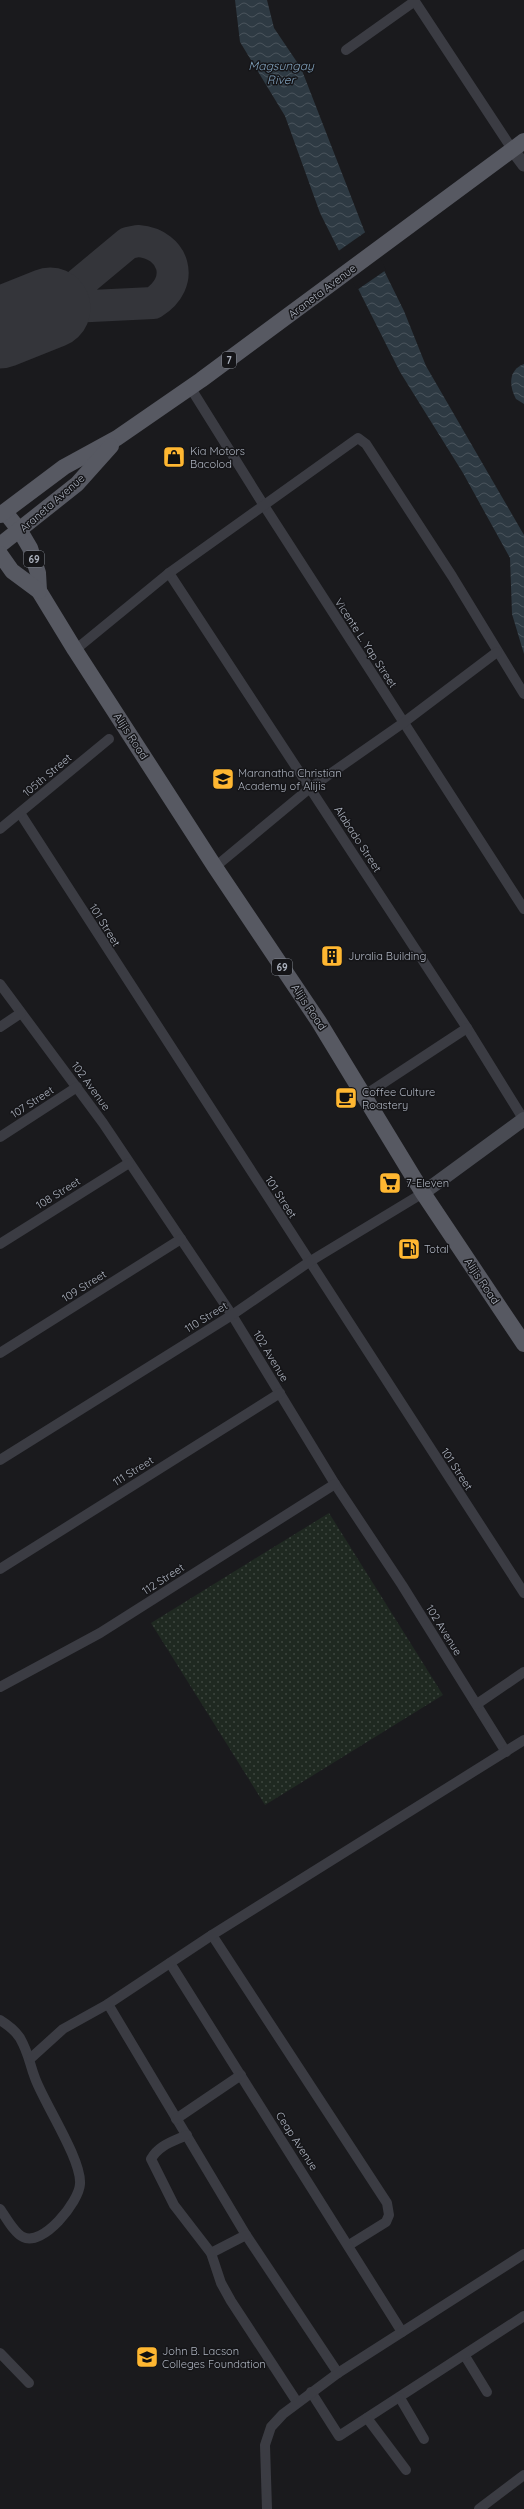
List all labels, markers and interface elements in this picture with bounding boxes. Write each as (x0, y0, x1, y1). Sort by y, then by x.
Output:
water label: Magsungay River (248, 58, 315, 87)
street label: Araneta Avenue (285, 261, 359, 321)
road number: 7 (222, 352, 236, 368)
shop icon: Kia Motors Bacolod (161, 444, 187, 470)
place label: Kia Motors Bacolod (190, 444, 245, 471)
street label: Araneta Avenue (17, 471, 87, 535)
road number: 69 (24, 551, 44, 567)
street label: Vicente L. Yap Street (332, 596, 400, 691)
street label: Alijis Road (111, 710, 151, 762)
street label: 105th Street (20, 750, 75, 800)
school or university icon: Maranatha Christian Academy of Alijis (210, 766, 236, 792)
place label: Maranatha Christian Academy of Alijis (238, 766, 342, 793)
street label: Alabado Street (331, 803, 385, 875)
street label: 101 Street (86, 901, 124, 949)
building icon: Juralia Building (319, 943, 345, 969)
place label: Juralia Building (348, 949, 426, 963)
road number: 69 (272, 959, 292, 975)
street label: Alijis Road (288, 981, 330, 1033)
street label: 102 Avenue (68, 1059, 114, 1113)
street label: 107 Street (8, 1083, 56, 1121)
cafe icon: Coffee Culture Roastery (333, 1085, 359, 1111)
place label: Coffee Culture Roastery (362, 1085, 435, 1112)
supermarket icon: 7-Eleven (377, 1170, 403, 1196)
street label: 101 Street (262, 1173, 300, 1221)
street label: 108 Street (33, 1174, 83, 1212)
place label: 7-Eleven (406, 1176, 449, 1190)
fuel station icon: Total (396, 1236, 422, 1262)
place label: Total (424, 1242, 449, 1256)
street label: Alijis Road (461, 1255, 503, 1307)
street label: 109 Street (59, 1267, 109, 1305)
street label: 110 Street (182, 1298, 230, 1336)
street label: 102 Avenue (250, 1328, 292, 1384)
street label: 101 Street (438, 1445, 476, 1493)
street label: 111 Street (110, 1453, 156, 1489)
street label: 112 Street (139, 1560, 187, 1598)
street label: 102 Avenue (423, 1602, 465, 1658)
street label: Ceap Avenue (273, 2109, 321, 2173)
school or university icon: John B. Lacson Colleges Foundation (134, 2344, 160, 2370)
place label: John B. Lacson Colleges Foundation (162, 2344, 266, 2371)

